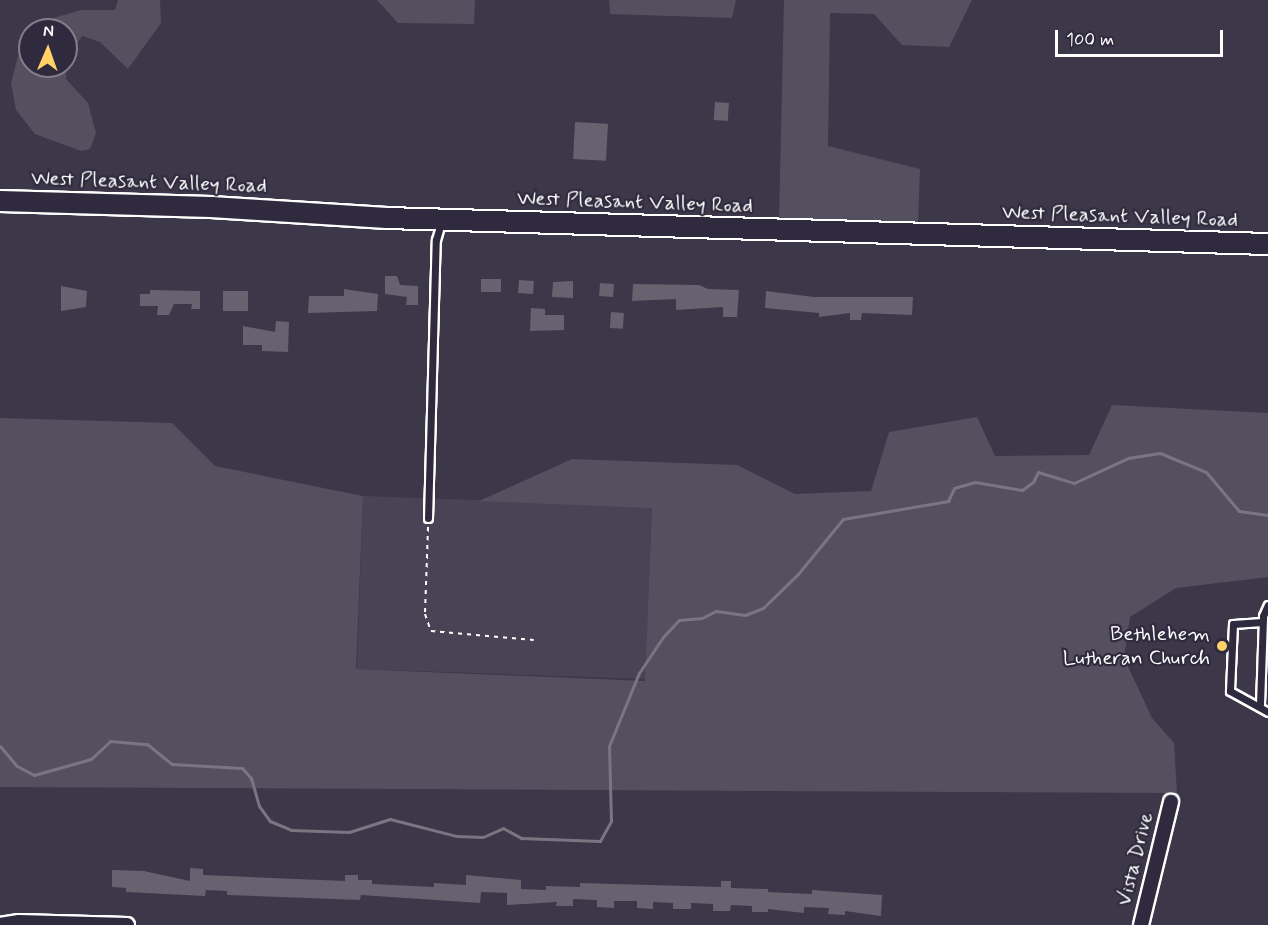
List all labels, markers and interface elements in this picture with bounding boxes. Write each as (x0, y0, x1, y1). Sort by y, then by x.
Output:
north arrow (18, 18, 78, 78)
scale bar (1058, 18, 1226, 56)
text: N (43, 21, 54, 42)
text: 100 m (1066, 28, 1114, 52)
street label: West Pleasant Valley Road (32, 165, 266, 199)
street label: West Pleasant Valley Road (518, 185, 752, 219)
street label: West Pleasant Valley Road (1003, 199, 1237, 233)
place label: Bethlehem Lutheran Church (1058, 621, 1210, 671)
marker: Bethlehem Lutheran Church (1215, 639, 1229, 653)
street label: Vista Drive (1111, 810, 1159, 908)

